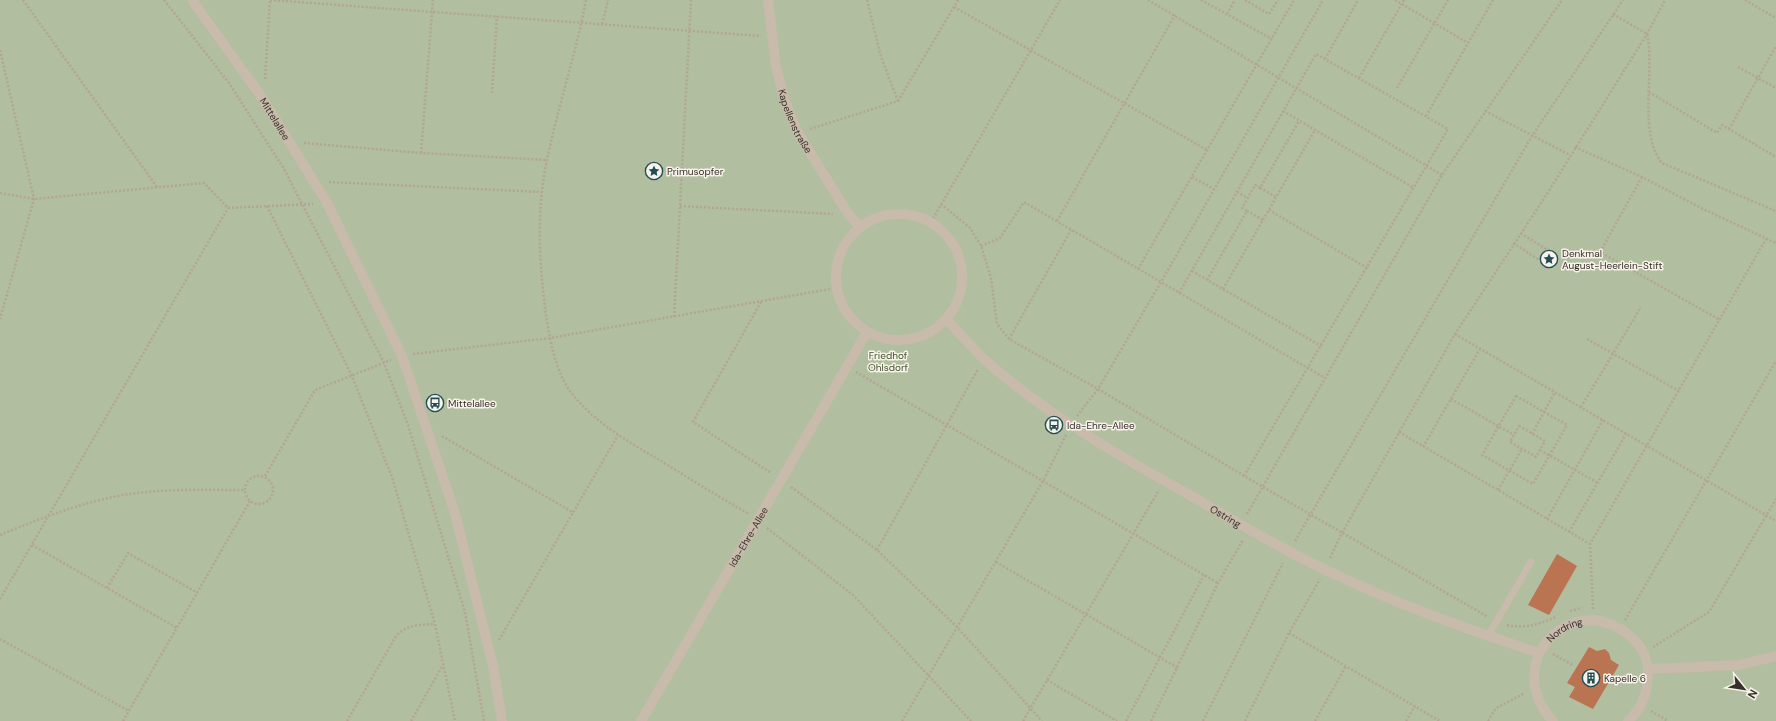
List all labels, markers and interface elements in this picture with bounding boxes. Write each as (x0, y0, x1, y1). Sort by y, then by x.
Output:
street label: Kapellenstraße (775, 88, 815, 156)
street label: Mittelallee (257, 95, 293, 143)
place icon: Primusopfer (644, 161, 664, 181)
place label: Primusopfer (667, 165, 724, 178)
place label: Denkmal August-Heerlein-Stift (1562, 247, 1663, 272)
place icon: Denkmal August-Heerlein-Stift (1539, 249, 1559, 269)
park label: Friedhof Ohlsdorf (868, 349, 909, 374)
bus stop icon: Mittelallee (425, 393, 445, 413)
place label: Mittelallee (448, 397, 496, 410)
bus stop icon: Ida-Ehre-Allee (1044, 415, 1064, 435)
place label: Ida-Ehre-Allee (1067, 419, 1135, 432)
street label: Ostring (1208, 502, 1244, 531)
street label: Ida-Ehre-Allee (726, 504, 771, 570)
street label: Nordring (1544, 615, 1584, 645)
building icon: Kapelle 6 (1581, 668, 1601, 688)
north arrow (1724, 669, 1764, 709)
place label: Kapelle 6 (1604, 672, 1646, 685)
text: N (1745, 687, 1761, 701)

